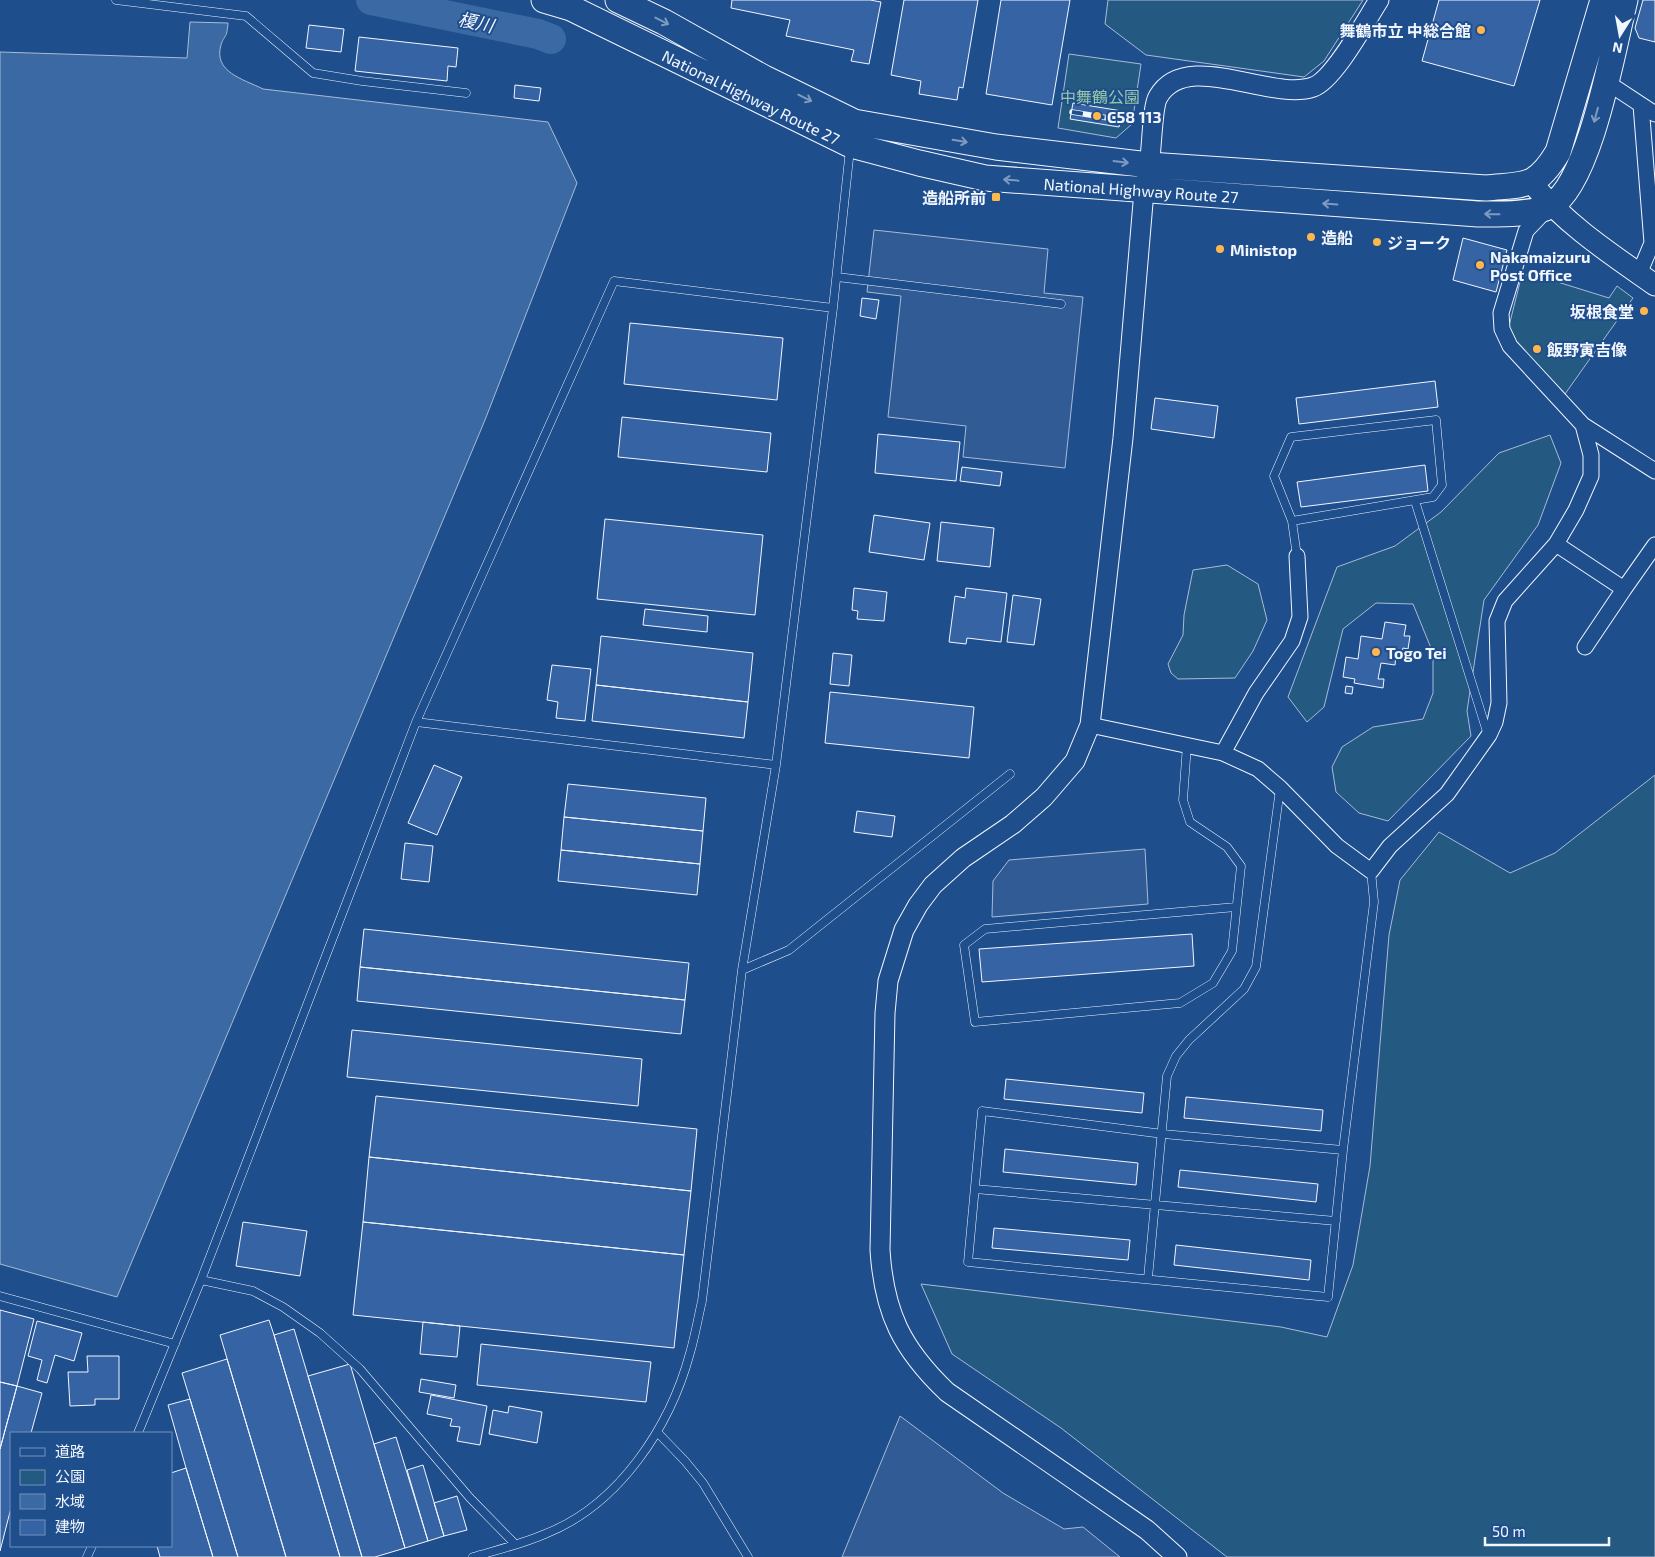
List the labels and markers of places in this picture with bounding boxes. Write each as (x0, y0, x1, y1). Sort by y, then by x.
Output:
place label: 舞鶴市立 中総合館 (1340, 21, 1471, 40)
marker: 舞鶴市立 中総合館 (1475, 24, 1487, 36)
place label: C58 113 (1107, 107, 1162, 126)
marker: C58 113 (1091, 110, 1103, 122)
place label: 造船所前 (922, 188, 986, 207)
marker: 造船所前 (990, 191, 1002, 203)
place label: 造船 (1321, 228, 1353, 247)
marker: 造船 (1305, 231, 1317, 243)
place label: ジョーク (1387, 233, 1451, 252)
marker: ジョーク (1371, 236, 1383, 248)
place label: Ministop (1230, 240, 1297, 259)
marker: Ministop (1214, 243, 1226, 255)
place label: Nakamaizuru Post Office (1490, 247, 1591, 284)
marker: Nakamaizuru Post Office (1474, 259, 1486, 271)
place label: 坂根食堂 (1570, 302, 1634, 321)
marker: 坂根食堂 (1638, 305, 1650, 317)
place label: 飯野寅吉像 (1546, 340, 1627, 359)
marker: 飯野寅吉像 (1531, 343, 1543, 355)
place label: Togo Tei (1386, 643, 1447, 662)
marker: Togo Tei (1370, 646, 1382, 658)

